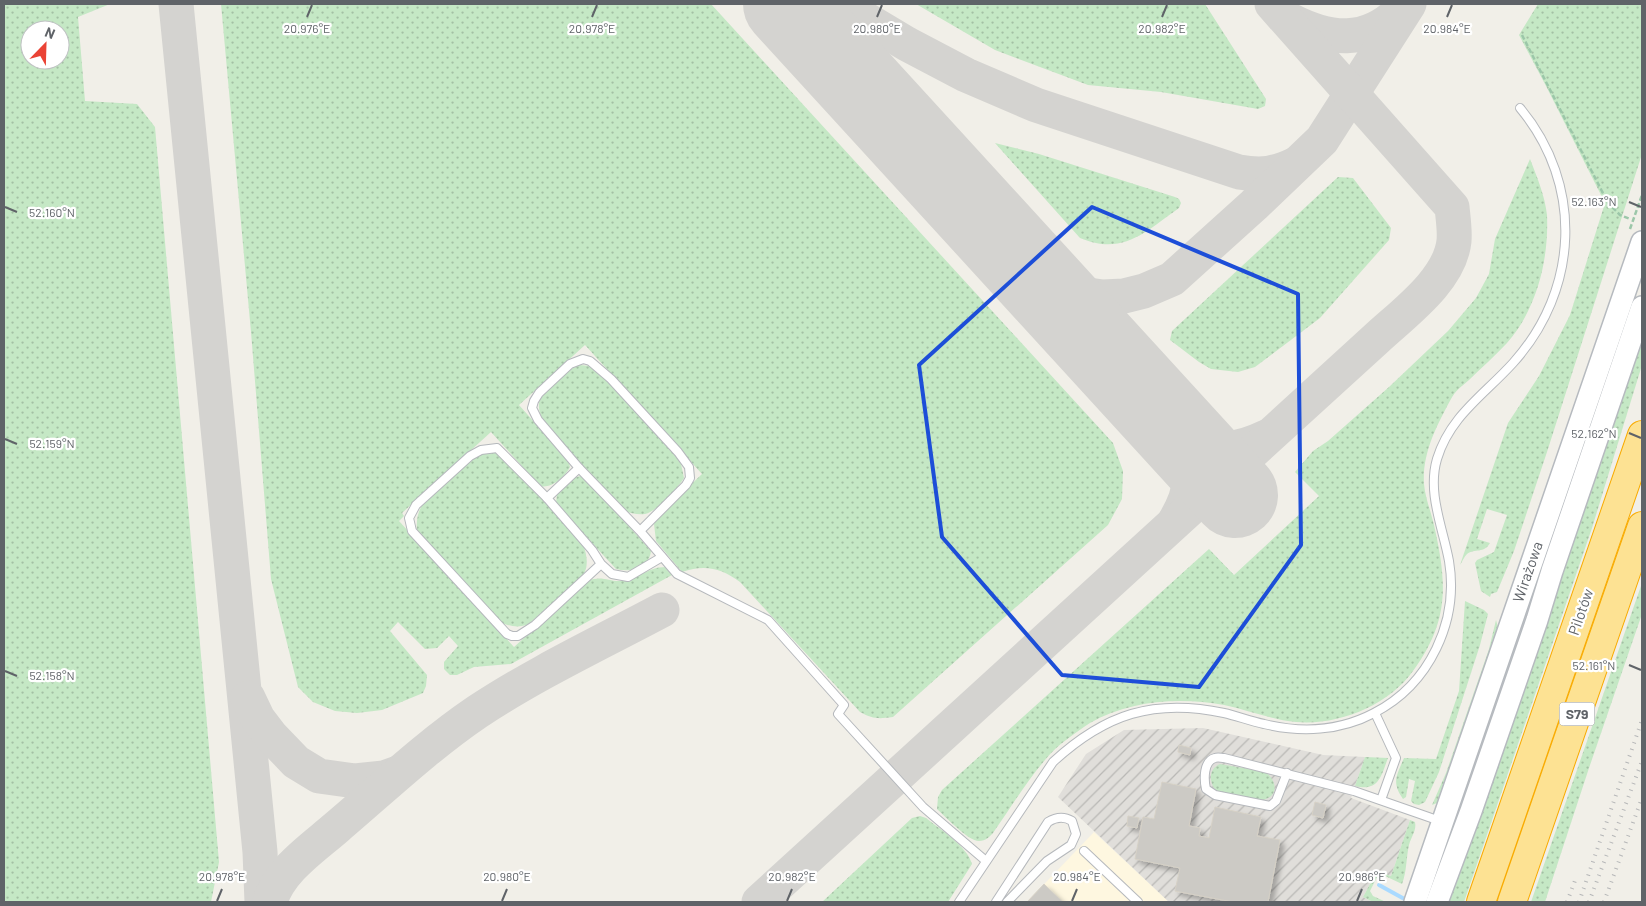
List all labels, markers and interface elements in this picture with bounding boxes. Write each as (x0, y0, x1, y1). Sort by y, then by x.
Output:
north arrow (20, 20, 70, 70)
text: 20.976°E (284, 21, 330, 35)
text: 20.978°E (569, 21, 615, 35)
text: 20.980°E (853, 21, 901, 35)
text: 20.982°E (1138, 21, 1186, 35)
text: 20.984°E (1423, 21, 1471, 35)
text: N (43, 23, 58, 42)
text: 52.163°N (1571, 194, 1617, 208)
text: 52.160°N (29, 205, 75, 219)
text: 52.162°N (1571, 426, 1617, 440)
text: 52.159°N (29, 436, 75, 450)
street label: Wirażowa (1508, 539, 1546, 604)
street label: Pilotów (1564, 586, 1596, 637)
text: 52.161°N (1573, 658, 1615, 672)
text: 52.158°N (29, 668, 75, 682)
road number: S79 (1560, 702, 1594, 726)
text: 20.978°E (199, 869, 245, 883)
text: 20.980°E (483, 869, 531, 883)
text: 20.982°E (768, 869, 816, 883)
text: 20.984°E (1053, 869, 1101, 883)
text: 20.986°E (1338, 869, 1386, 883)

